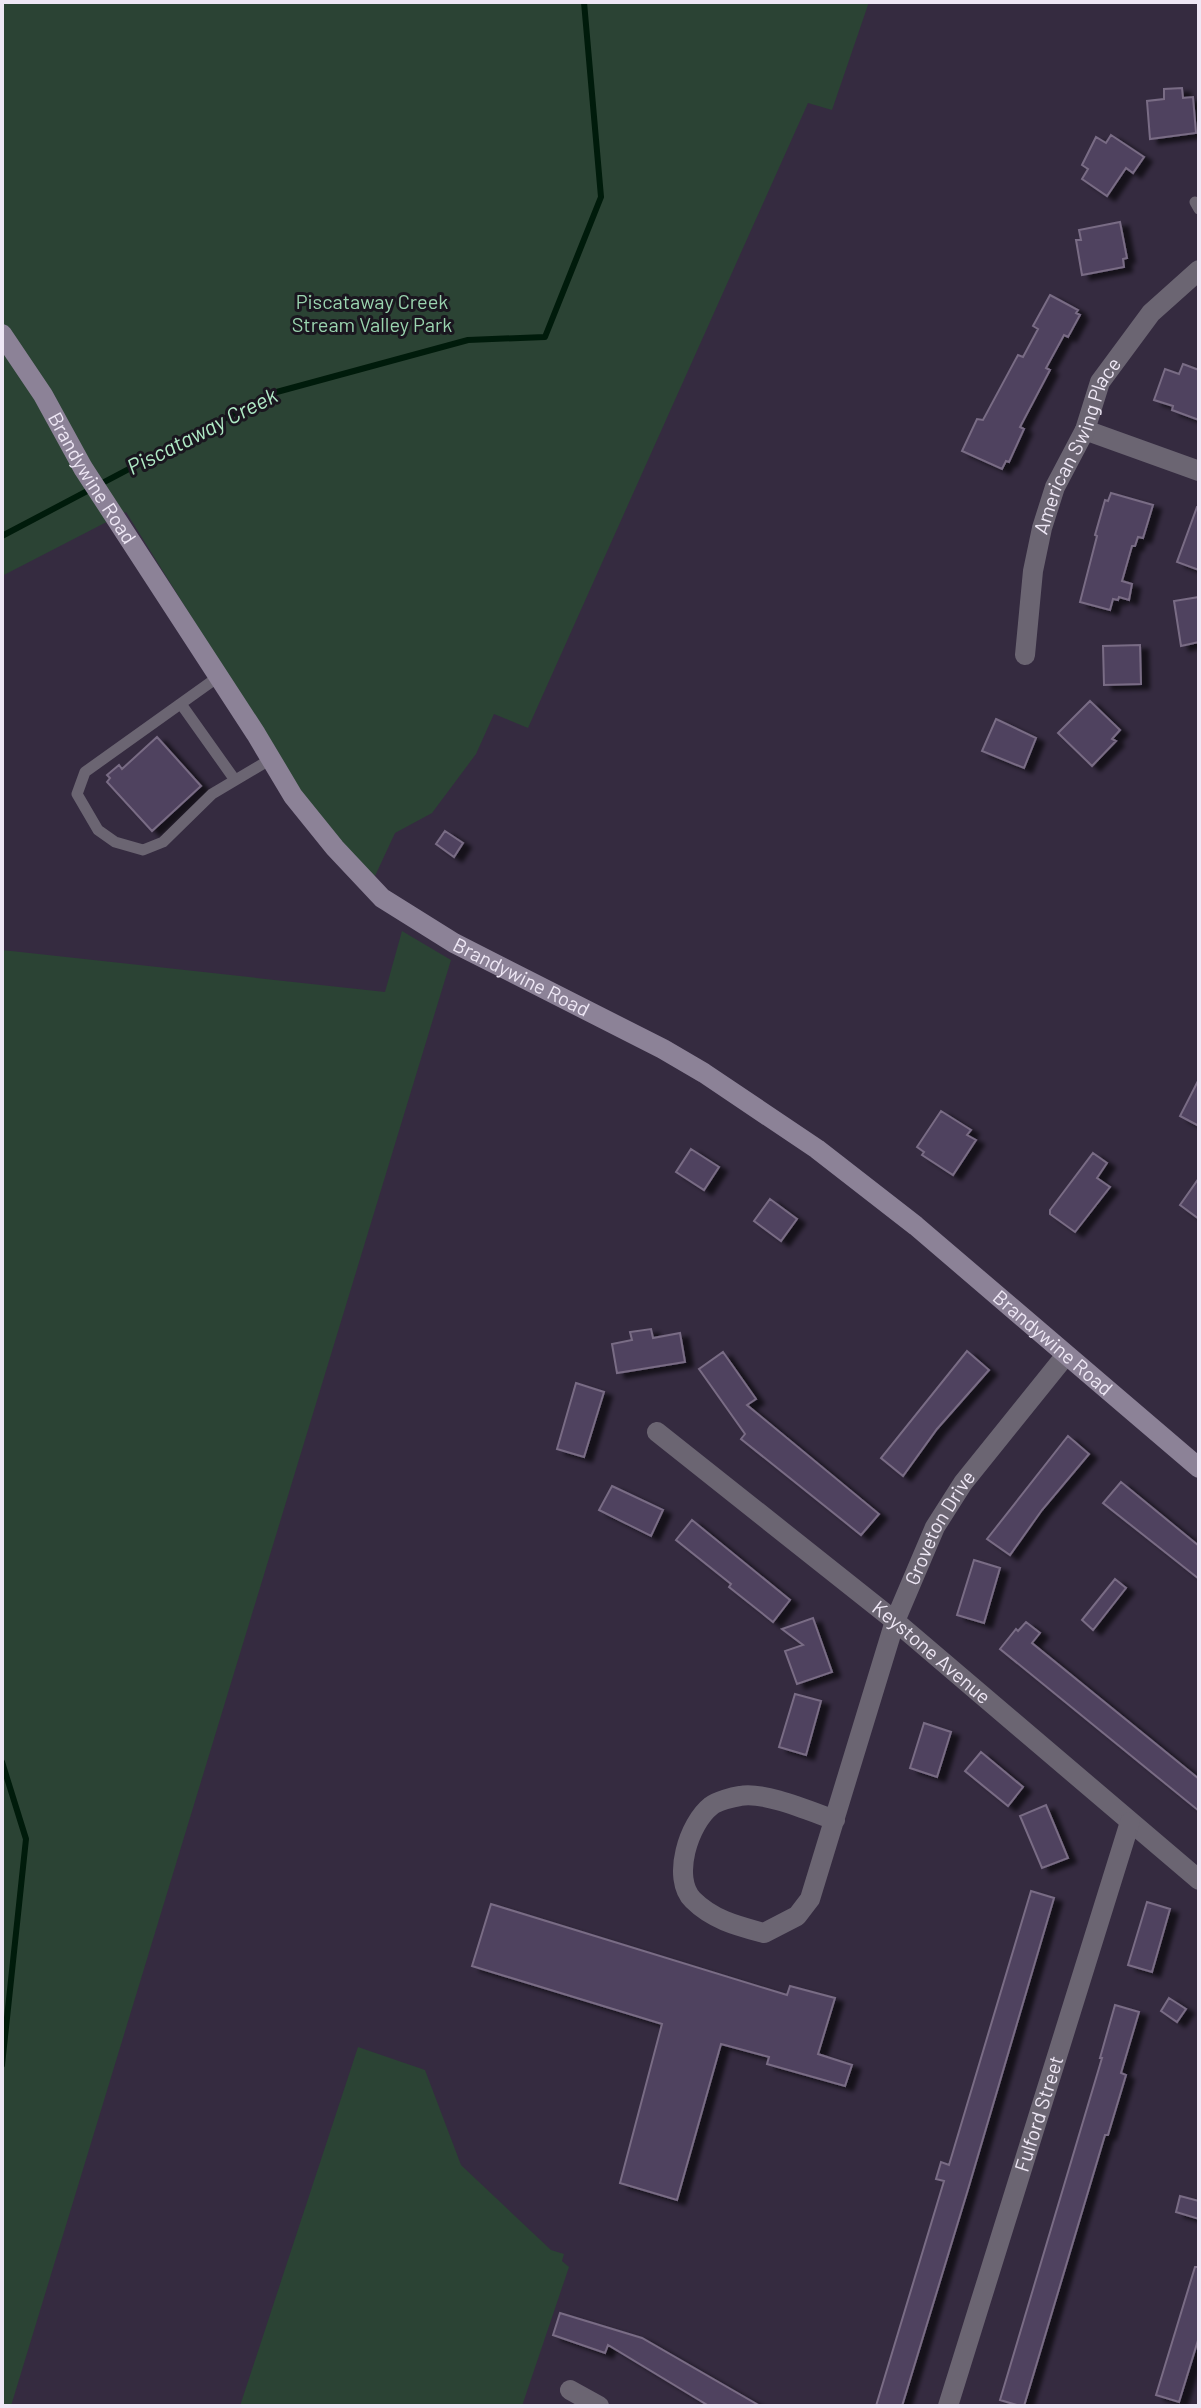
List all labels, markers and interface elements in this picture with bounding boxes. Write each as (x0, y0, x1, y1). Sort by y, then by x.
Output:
park label: Piscataway Creek Stream Valley Park (292, 289, 452, 336)
street label: American Swing Place (1028, 352, 1125, 537)
water label: Piscataway Creek (122, 381, 281, 479)
street label: Brandywine Road (44, 408, 142, 548)
street label: Brandywine Road (449, 932, 594, 1021)
street label: Brandywine Road (989, 1284, 1118, 1400)
street label: Groveton Drive (899, 1465, 980, 1588)
street label: Keystone Avenue (868, 1595, 996, 1708)
street label: Fulford Street (1009, 2053, 1067, 2175)

